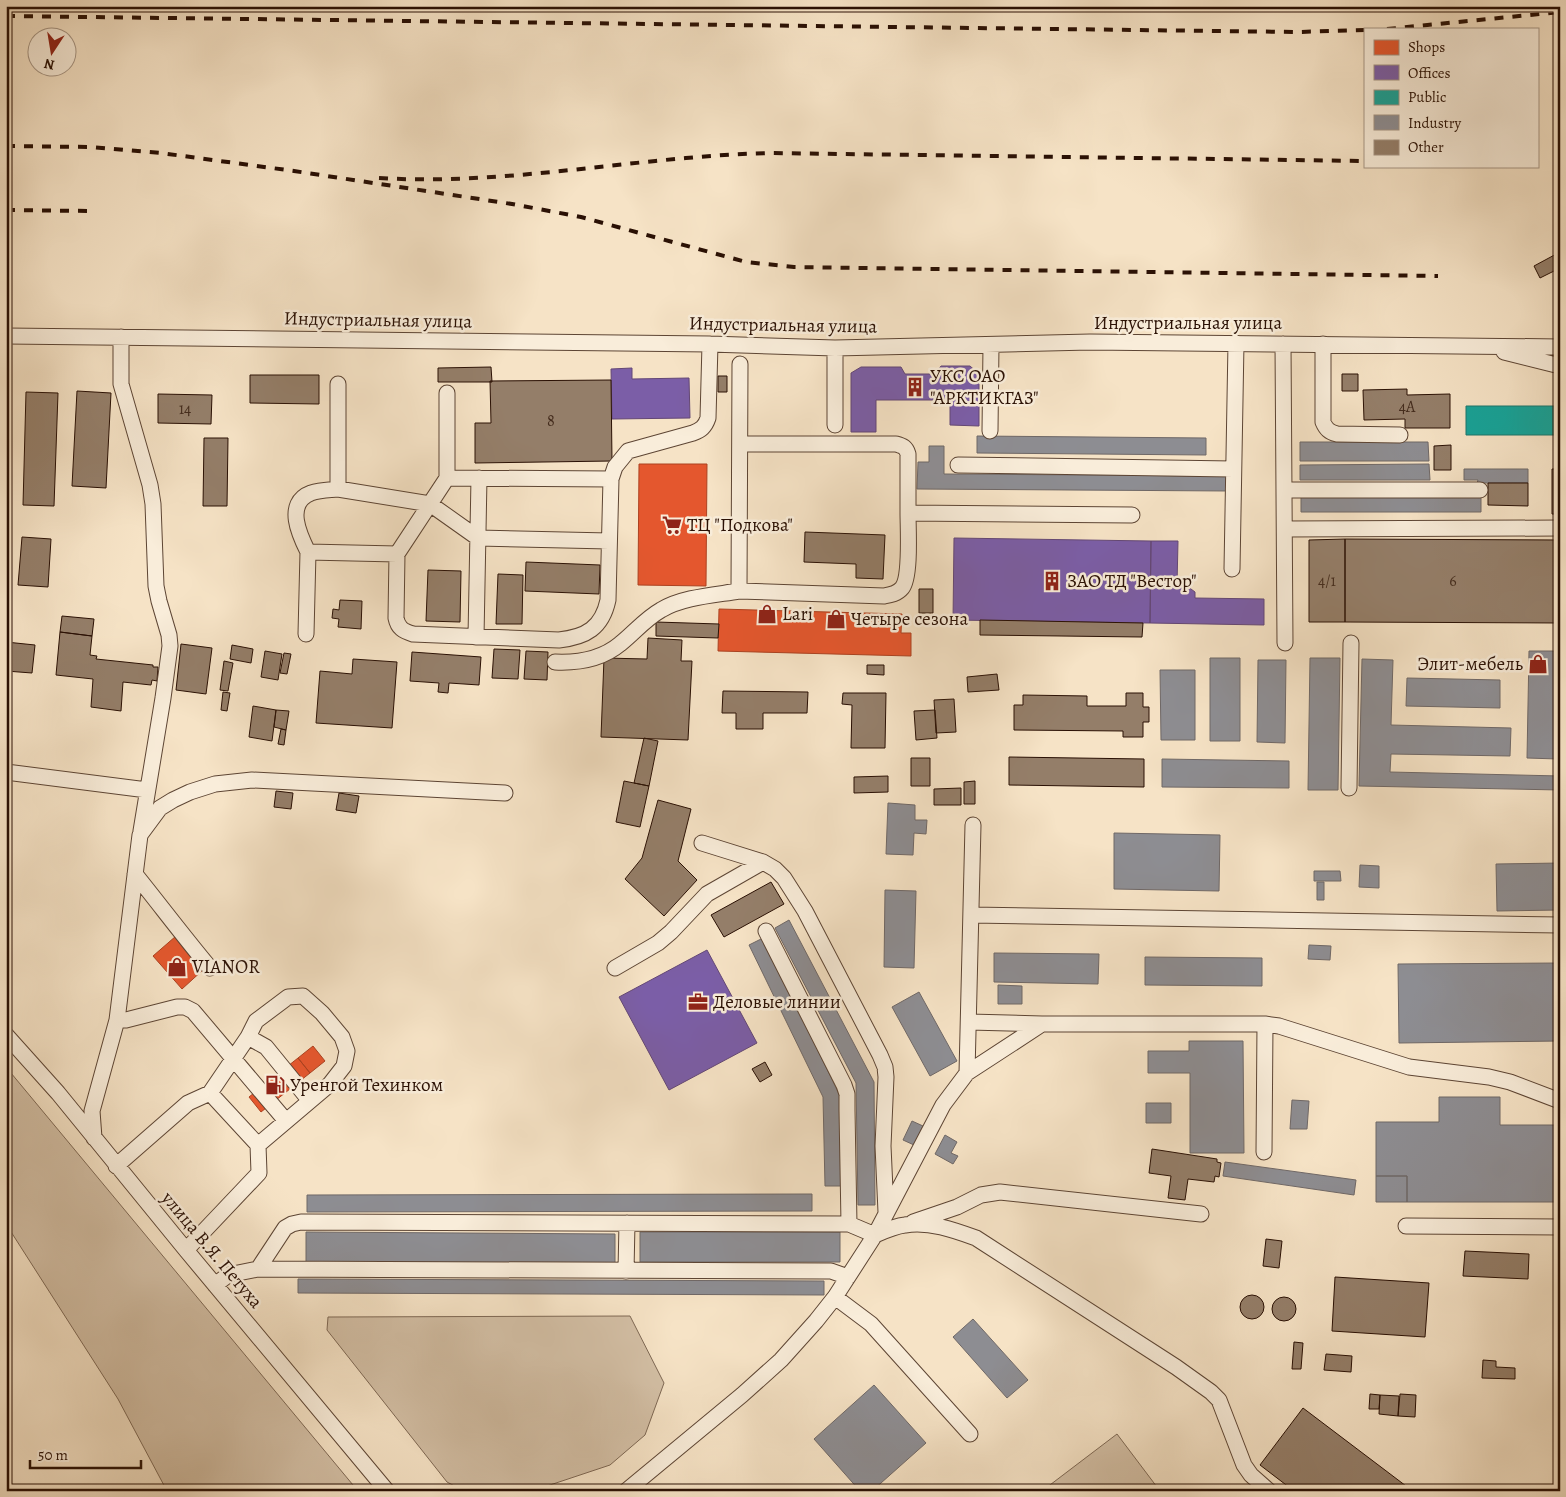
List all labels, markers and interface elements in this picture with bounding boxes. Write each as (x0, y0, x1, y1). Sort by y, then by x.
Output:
north arrow (28, 28, 78, 78)
legend (1364, 28, 1538, 168)
text: Shops (1408, 37, 1445, 57)
text: N (42, 54, 56, 75)
text: Offices (1408, 63, 1451, 83)
text: Public (1408, 87, 1446, 107)
text: Industry (1408, 113, 1462, 133)
text: Other (1408, 137, 1444, 157)
street label: Индустриальная улица (284, 305, 473, 335)
street label: Индустриальная улица (689, 310, 878, 340)
street label: Индустриальная улица (1094, 310, 1282, 336)
place label: УКС ОАО "АРКТИКГАЗ" (930, 363, 1039, 411)
building icon: УКС ОАО "АРКТИКГАЗ" (904, 376, 926, 398)
house number: 4А (1399, 396, 1416, 418)
house number: 14 (179, 398, 191, 420)
house number: 8 (547, 410, 555, 432)
place label: ТЦ "Подкова" (687, 512, 793, 538)
supermarket icon: ТЦ "Подкова" (661, 514, 683, 536)
place label: ЗАО ТД "Вестор" (1067, 568, 1197, 594)
building icon: ЗАО ТД "Вестор" (1041, 570, 1063, 592)
house number: 4/1 (1318, 570, 1337, 592)
house number: 6 (1449, 570, 1457, 592)
place label: Lari (782, 601, 813, 627)
shop icon: Lari (756, 603, 778, 625)
place label: Четыре сезона (851, 606, 969, 632)
shop icon: Четыре сезона (825, 608, 847, 630)
place label: Элит-мебель (1417, 651, 1523, 677)
shop icon: Элит-мебель (1527, 653, 1549, 675)
place label: VIANOR (191, 954, 260, 980)
shop icon: VIANOR (166, 956, 188, 978)
place label: Деловые линии (713, 989, 841, 1015)
office icon: Деловые линии (687, 991, 709, 1013)
place label: Уренгой Техинком (290, 1072, 443, 1098)
fuel station icon: Уренгой Техинком (264, 1074, 286, 1096)
street label: улица В.Я. Петуха (155, 1185, 269, 1314)
scale bar (30, 1437, 141, 1469)
text: 50 m (38, 1445, 68, 1465)

